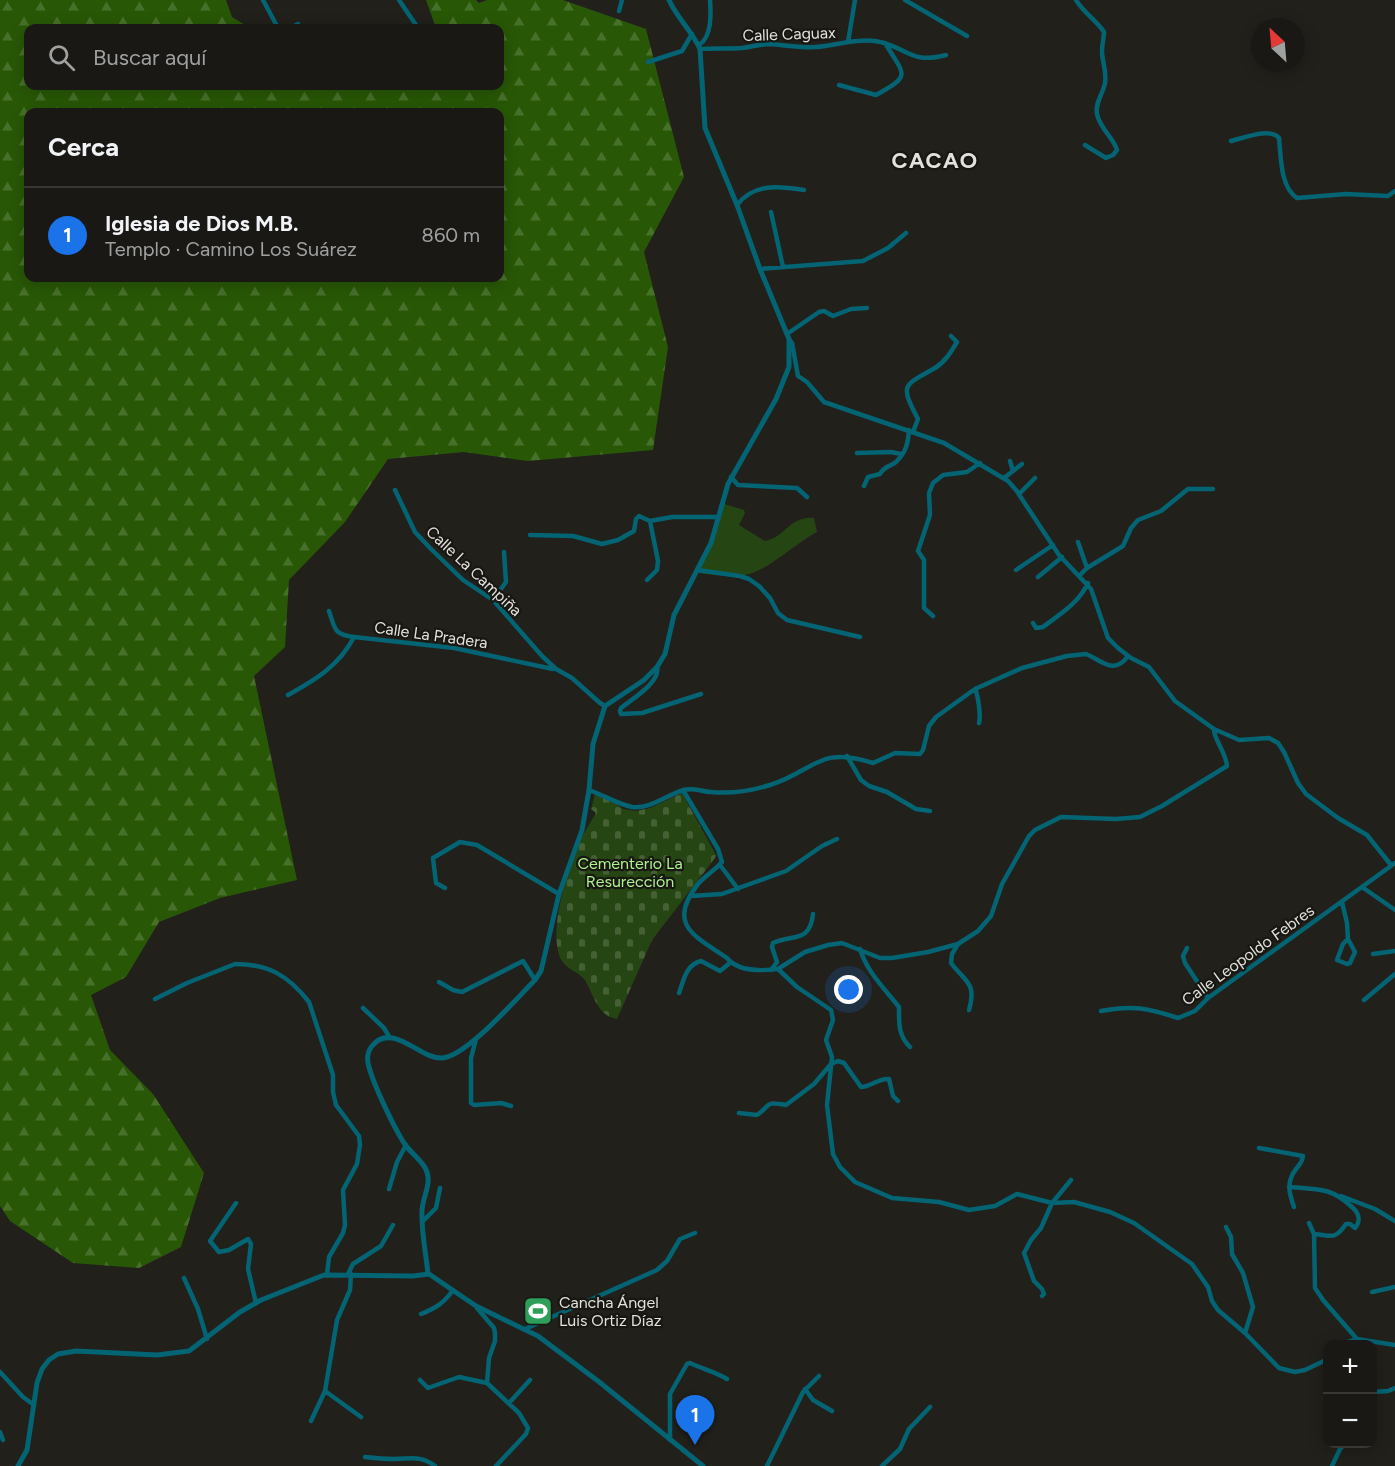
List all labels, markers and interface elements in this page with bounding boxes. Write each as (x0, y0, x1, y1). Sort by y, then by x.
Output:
north arrow (1251, 18, 1305, 72)
street label: Calle Caguax (742, 23, 836, 45)
search box (24, 24, 504, 90)
icon: search (45, 41, 78, 74)
text: Buscar aquí (93, 44, 206, 71)
text: Cerca (48, 131, 119, 163)
district label: CACAO (892, 147, 979, 174)
text: Iglesia de Dios M.B. (105, 210, 298, 237)
text: 1 (63, 223, 72, 247)
text: 860 m (422, 223, 480, 247)
text: Templo · Camino Los Suárez (105, 237, 357, 261)
street label: Calle La Campiña (422, 522, 526, 620)
street label: Calle La Pradera (373, 618, 489, 652)
park label: Cementerio La Resurección (577, 854, 683, 891)
street label: Calle Leopoldo Febres (1178, 901, 1318, 1009)
your location (834, 975, 863, 1004)
place label: Cancha Ángel Luis Ortiz Díaz (559, 1293, 662, 1330)
sports icon: Cancha Ángel Luis Ortiz Díaz (522, 1295, 554, 1327)
map controls (1323, 1340, 1377, 1448)
button: + (1323, 1340, 1377, 1394)
button: − (1323, 1394, 1377, 1448)
pin: 1 (676, 1396, 714, 1445)

